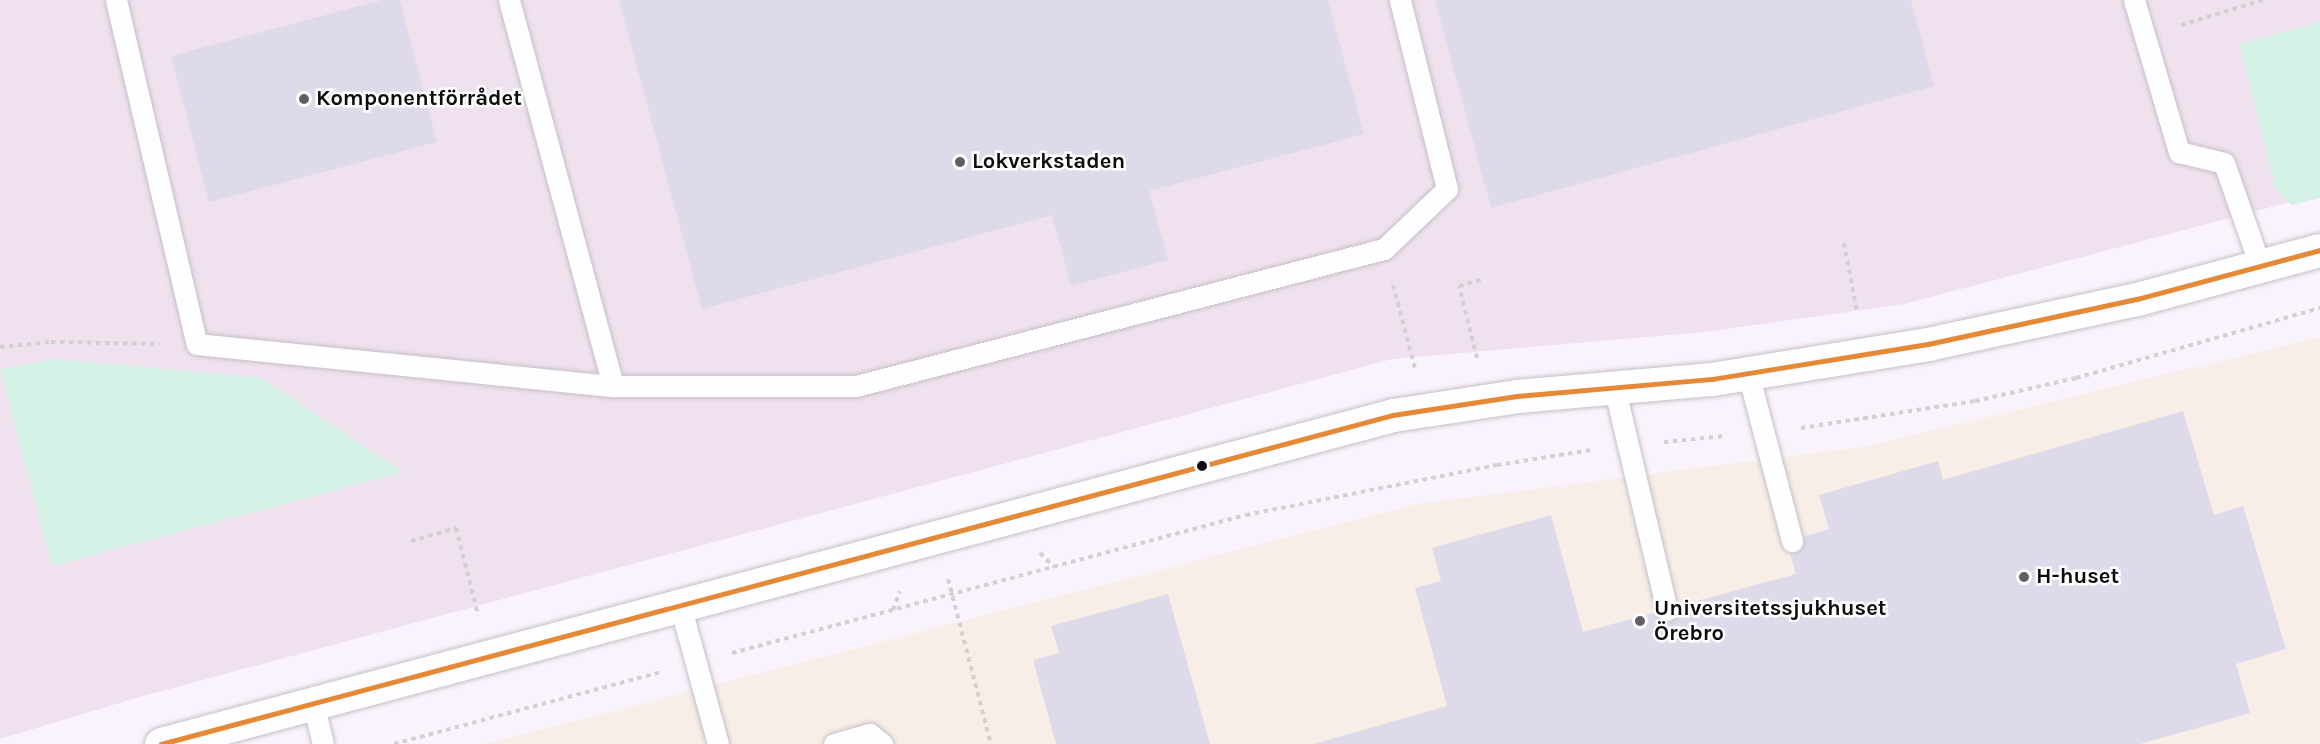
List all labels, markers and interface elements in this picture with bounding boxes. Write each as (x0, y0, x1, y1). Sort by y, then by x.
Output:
place label: Komponentförrådet (316, 86, 522, 112)
marker: Komponentförrådet (297, 92, 311, 106)
place label: Lokverkstaden (972, 149, 1125, 175)
marker: Lokverkstaden (953, 155, 967, 169)
unlabelled marker (1196, 460, 1208, 472)
place label: H-huset (2036, 564, 2119, 590)
marker: H-huset (2017, 570, 2031, 584)
place label: Universitetssjukhuset Örebro (1654, 595, 1886, 646)
marker: Universitetssjukhuset Örebro (1631, 612, 1649, 630)

